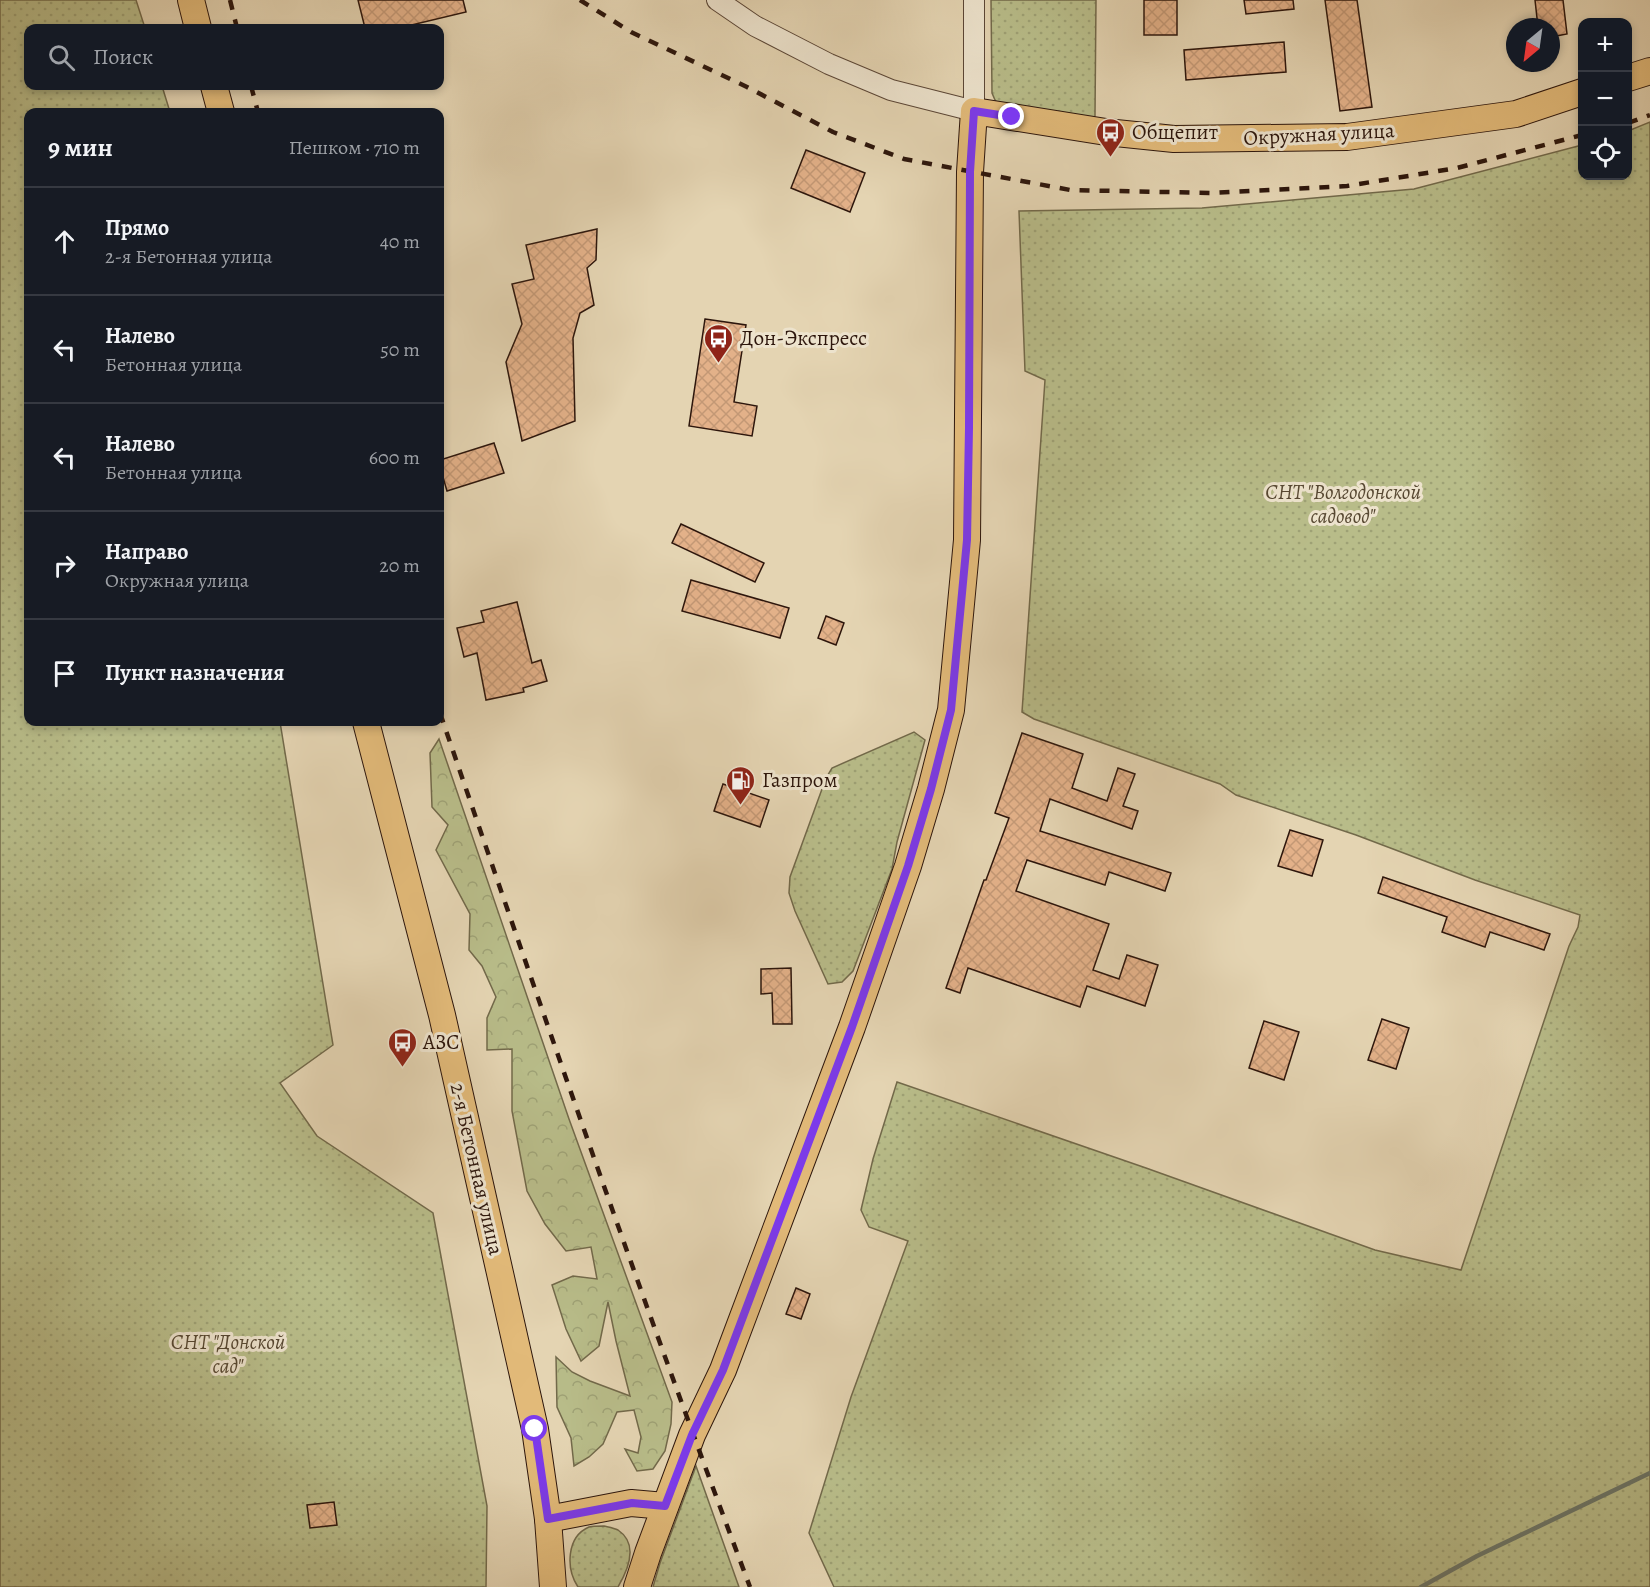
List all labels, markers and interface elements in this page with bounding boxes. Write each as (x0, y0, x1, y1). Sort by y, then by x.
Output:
north arrow (1506, 18, 1560, 72)
map controls (1578, 18, 1632, 180)
button: + (1578, 18, 1632, 72)
search box (24, 24, 444, 90)
icon: search (45, 41, 78, 74)
text: Поиск (93, 42, 153, 72)
button: − (1578, 72, 1632, 126)
route end (998, 103, 1024, 129)
bus stop icon: Общепит (1095, 116, 1127, 158)
street label: Окружная улица (1243, 116, 1396, 152)
place label: Общепит (1132, 118, 1218, 146)
button: locate (1578, 126, 1632, 180)
text: 9 мин (48, 130, 113, 165)
text: Пешком · 710 m (289, 134, 420, 161)
text: Прямо (105, 213, 169, 243)
icon: ahead (48, 225, 81, 258)
text: 40 m (380, 228, 420, 255)
text: 2-я Бетонная улица (105, 243, 273, 270)
text: Налево (105, 321, 175, 351)
bus stop icon: Дон-Экспресс (703, 322, 735, 364)
place label: Дон-Экспресс (740, 324, 867, 352)
icon: left (48, 333, 81, 366)
text: 50 m (380, 336, 420, 363)
text: Бетонная улица (105, 351, 242, 378)
text: Налево (105, 429, 175, 459)
icon: left (48, 441, 81, 474)
text: 600 m (369, 444, 420, 471)
text: Бетонная улица (105, 459, 242, 486)
park label: СНТ "Волгодонской садовод" (1265, 478, 1421, 530)
text: Направо (105, 537, 188, 567)
icon: right (48, 549, 81, 582)
text: 20 m (379, 552, 420, 579)
text: Окружная улица (105, 567, 249, 594)
icon: arrive (48, 657, 81, 690)
text: Пункт назначения (105, 658, 284, 688)
fuel station icon: Газпром (725, 764, 757, 806)
place label: Газпром (762, 766, 837, 794)
bus stop icon: АЗС (386, 1026, 418, 1068)
place label: АЗС (422, 1028, 460, 1056)
street label: 2-я Бетонная улица (444, 1080, 510, 1258)
park label: СНТ "Донской сад" (171, 1328, 285, 1380)
route start (521, 1415, 547, 1441)

